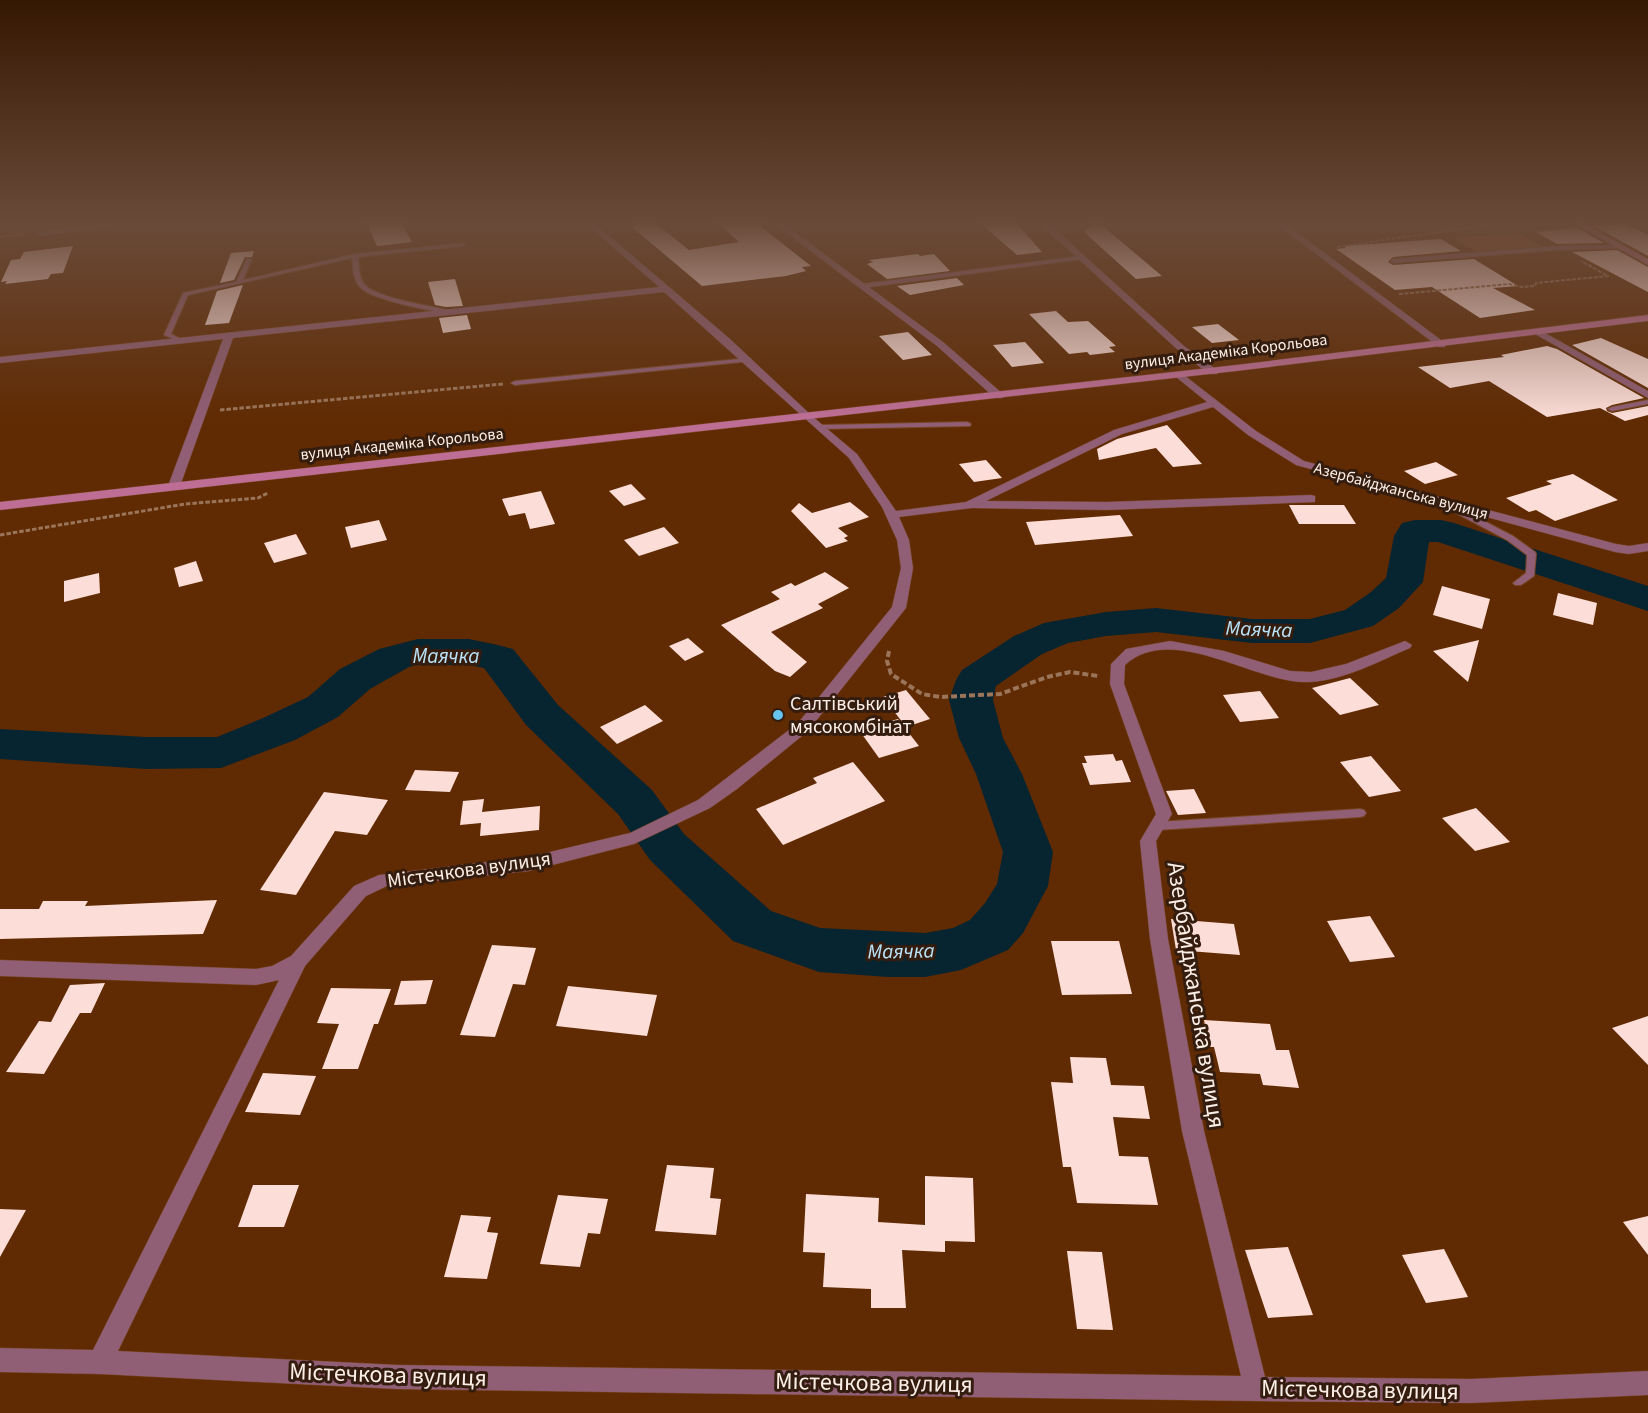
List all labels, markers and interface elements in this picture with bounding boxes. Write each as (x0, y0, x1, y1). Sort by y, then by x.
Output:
street label: вулиця Академіка Корольова (1123, 329, 1329, 375)
street label: вулиця Академіка Корольова (299, 422, 505, 466)
street label: Азербайджанська вулиця (1311, 457, 1491, 525)
water label: Маячка (1225, 613, 1293, 645)
water label: Маячка (412, 641, 480, 671)
place label: Салтівський мясокомбінат (790, 690, 912, 741)
marker: Салтівський мясокомбінат (771, 708, 785, 722)
street label: Містечкова вулиця (385, 845, 553, 895)
street label: Азербайджанська вулиця (1158, 859, 1234, 1131)
water label: Маячка (867, 935, 935, 967)
street label: Містечкова вулиця (289, 1354, 487, 1396)
street label: Містечкова вулиця (775, 1364, 973, 1402)
street label: Містечкова вулиця (1261, 1371, 1459, 1409)

